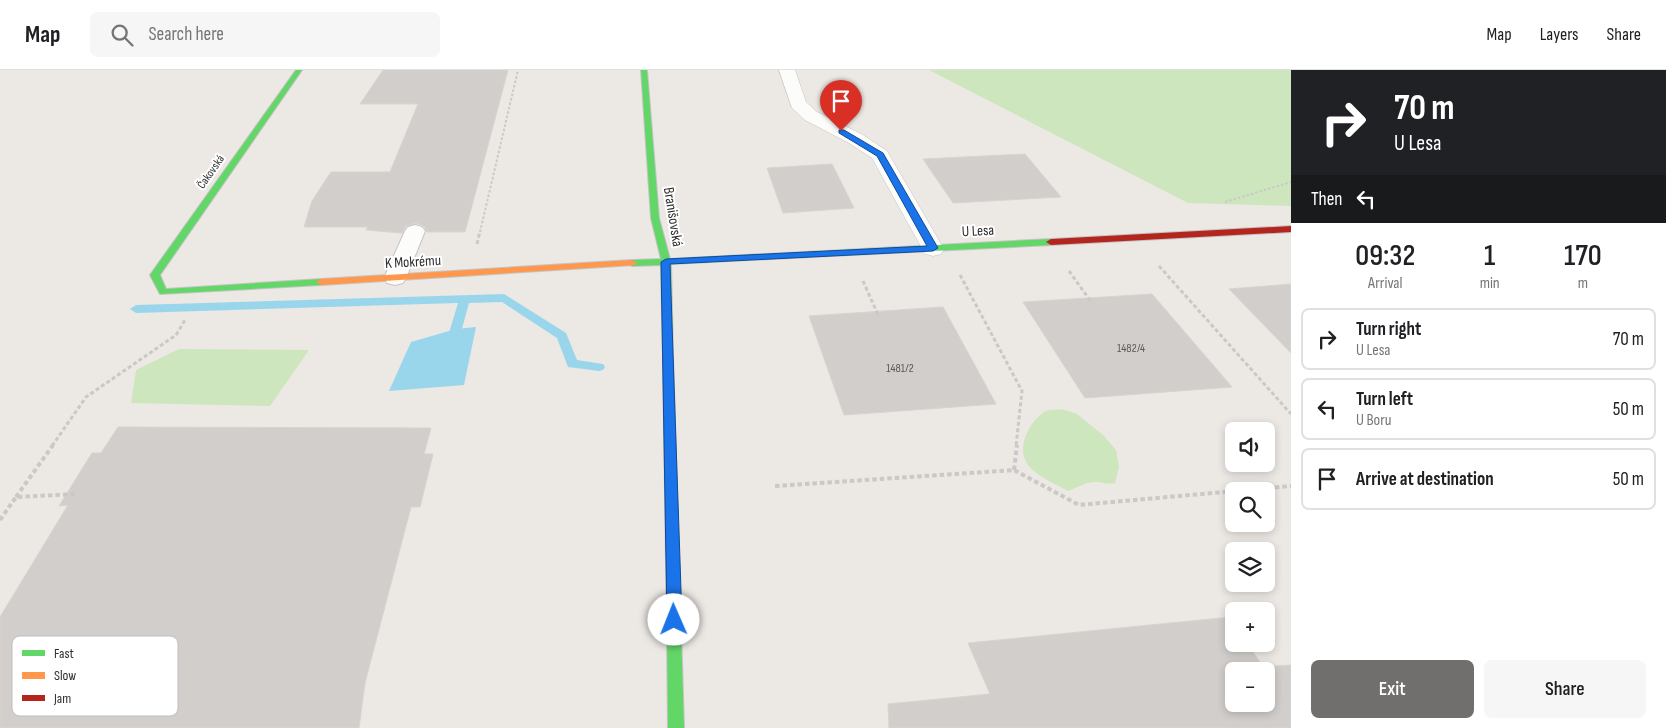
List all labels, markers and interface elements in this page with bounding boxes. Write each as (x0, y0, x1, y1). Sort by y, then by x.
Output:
search box (90, 12, 440, 57)
text: Map (25, 20, 60, 49)
icon: search (108, 21, 136, 49)
text: Search here (148, 23, 224, 46)
text: Map (1487, 24, 1512, 45)
text: Layers (1540, 24, 1579, 45)
text: Share (1607, 24, 1641, 45)
pin (820, 80, 862, 131)
icon: arrive (827, 87, 855, 115)
text: 70 m (1394, 87, 1454, 130)
icon: right (1311, 90, 1376, 155)
text: U Lesa (1394, 130, 1441, 157)
street label: Čakovská (194, 152, 228, 192)
icon: left (1352, 185, 1380, 213)
street label: Branišovská (659, 186, 687, 248)
text: Then (1311, 188, 1342, 211)
street label: U Lesa (961, 221, 995, 241)
text: 09:32 (1355, 238, 1415, 274)
text: 1 (1484, 238, 1495, 274)
text: 170 (1564, 238, 1602, 274)
street label: K Mokrému (385, 251, 441, 273)
text: Arrival (1368, 274, 1403, 293)
text: min (1480, 274, 1500, 293)
text: m (1578, 274, 1588, 293)
text: Turn right (1356, 318, 1421, 341)
icon: right (1313, 325, 1341, 353)
text: 70 m (1613, 328, 1644, 351)
house number: 1482/4 (1117, 341, 1145, 356)
text: U Lesa (1356, 341, 1390, 360)
house number: 1481/2 (886, 361, 914, 376)
text: Turn left (1356, 388, 1413, 411)
icon: left (1313, 395, 1341, 423)
text: 50 m (1613, 398, 1644, 421)
text: U Boru (1356, 411, 1392, 430)
map controls (1225, 422, 1275, 712)
button: sound (1225, 422, 1275, 472)
icon: arrive (1313, 465, 1341, 493)
text: Arrive at destination (1356, 468, 1494, 491)
text: 50 m (1613, 468, 1644, 491)
button: search (1225, 482, 1275, 532)
button: layers (1225, 542, 1275, 592)
position arrow (647, 593, 699, 645)
button: + (1225, 602, 1275, 652)
legend (12, 636, 178, 716)
text: Fast (54, 645, 74, 662)
button: Exit (1311, 660, 1474, 718)
button: Share (1484, 660, 1646, 718)
button: − (1225, 662, 1275, 712)
text: Slow (54, 667, 76, 684)
text: Jam (53, 690, 71, 707)

